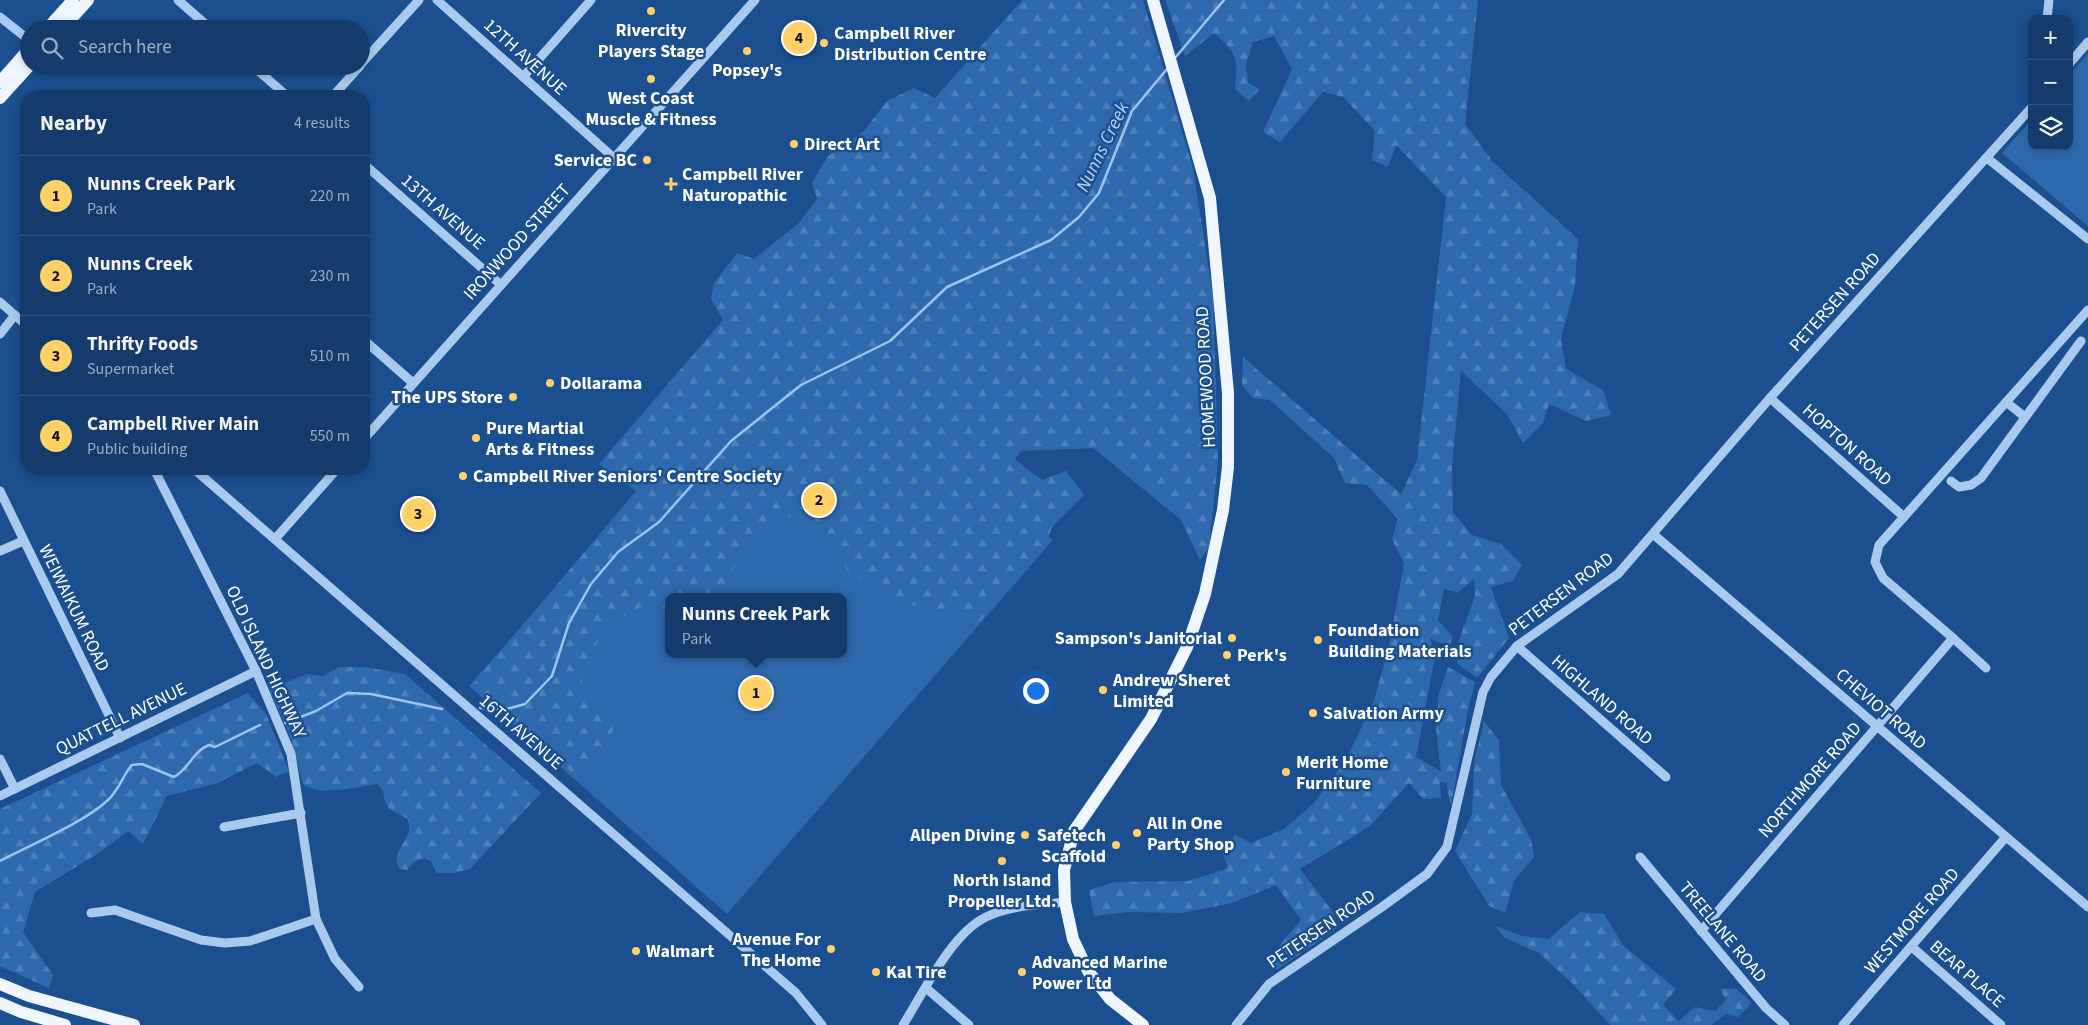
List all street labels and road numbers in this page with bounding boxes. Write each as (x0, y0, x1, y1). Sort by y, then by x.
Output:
street label: 12TH AVENUE (478, 13, 572, 101)
street label: 13TH AVENUE (396, 168, 490, 256)
street label: IRONWOOD STREET (458, 178, 576, 306)
street label: PETERSEN ROAD (1784, 247, 1886, 357)
street label: HOMEWOOD ROAD (1190, 306, 1222, 448)
street label: HOPTON ROAD (1797, 398, 1897, 492)
street label: WEIWAIKUM ROAD (32, 540, 116, 676)
street label: PETERSEN ROAD (1503, 546, 1619, 642)
street label: OLD ISLAND HIGHWAY (220, 581, 313, 743)
street label: HIGHLAND ROAD (1546, 649, 1658, 751)
street label: CHEVIOT ROAD (1830, 662, 1932, 756)
street label: QUATTELL AVENUE (51, 676, 191, 762)
street label: 16TH AVENUE (474, 688, 568, 776)
street label: NORTHMORE ROAD (1753, 717, 1867, 843)
street label: WESTMORE ROAD (1859, 862, 1965, 980)
street label: TREELANE ROAD (1673, 876, 1773, 988)
street label: PETERSEN ROAD (1262, 883, 1380, 975)
street label: BEAR PLACE (1924, 934, 2010, 1014)

